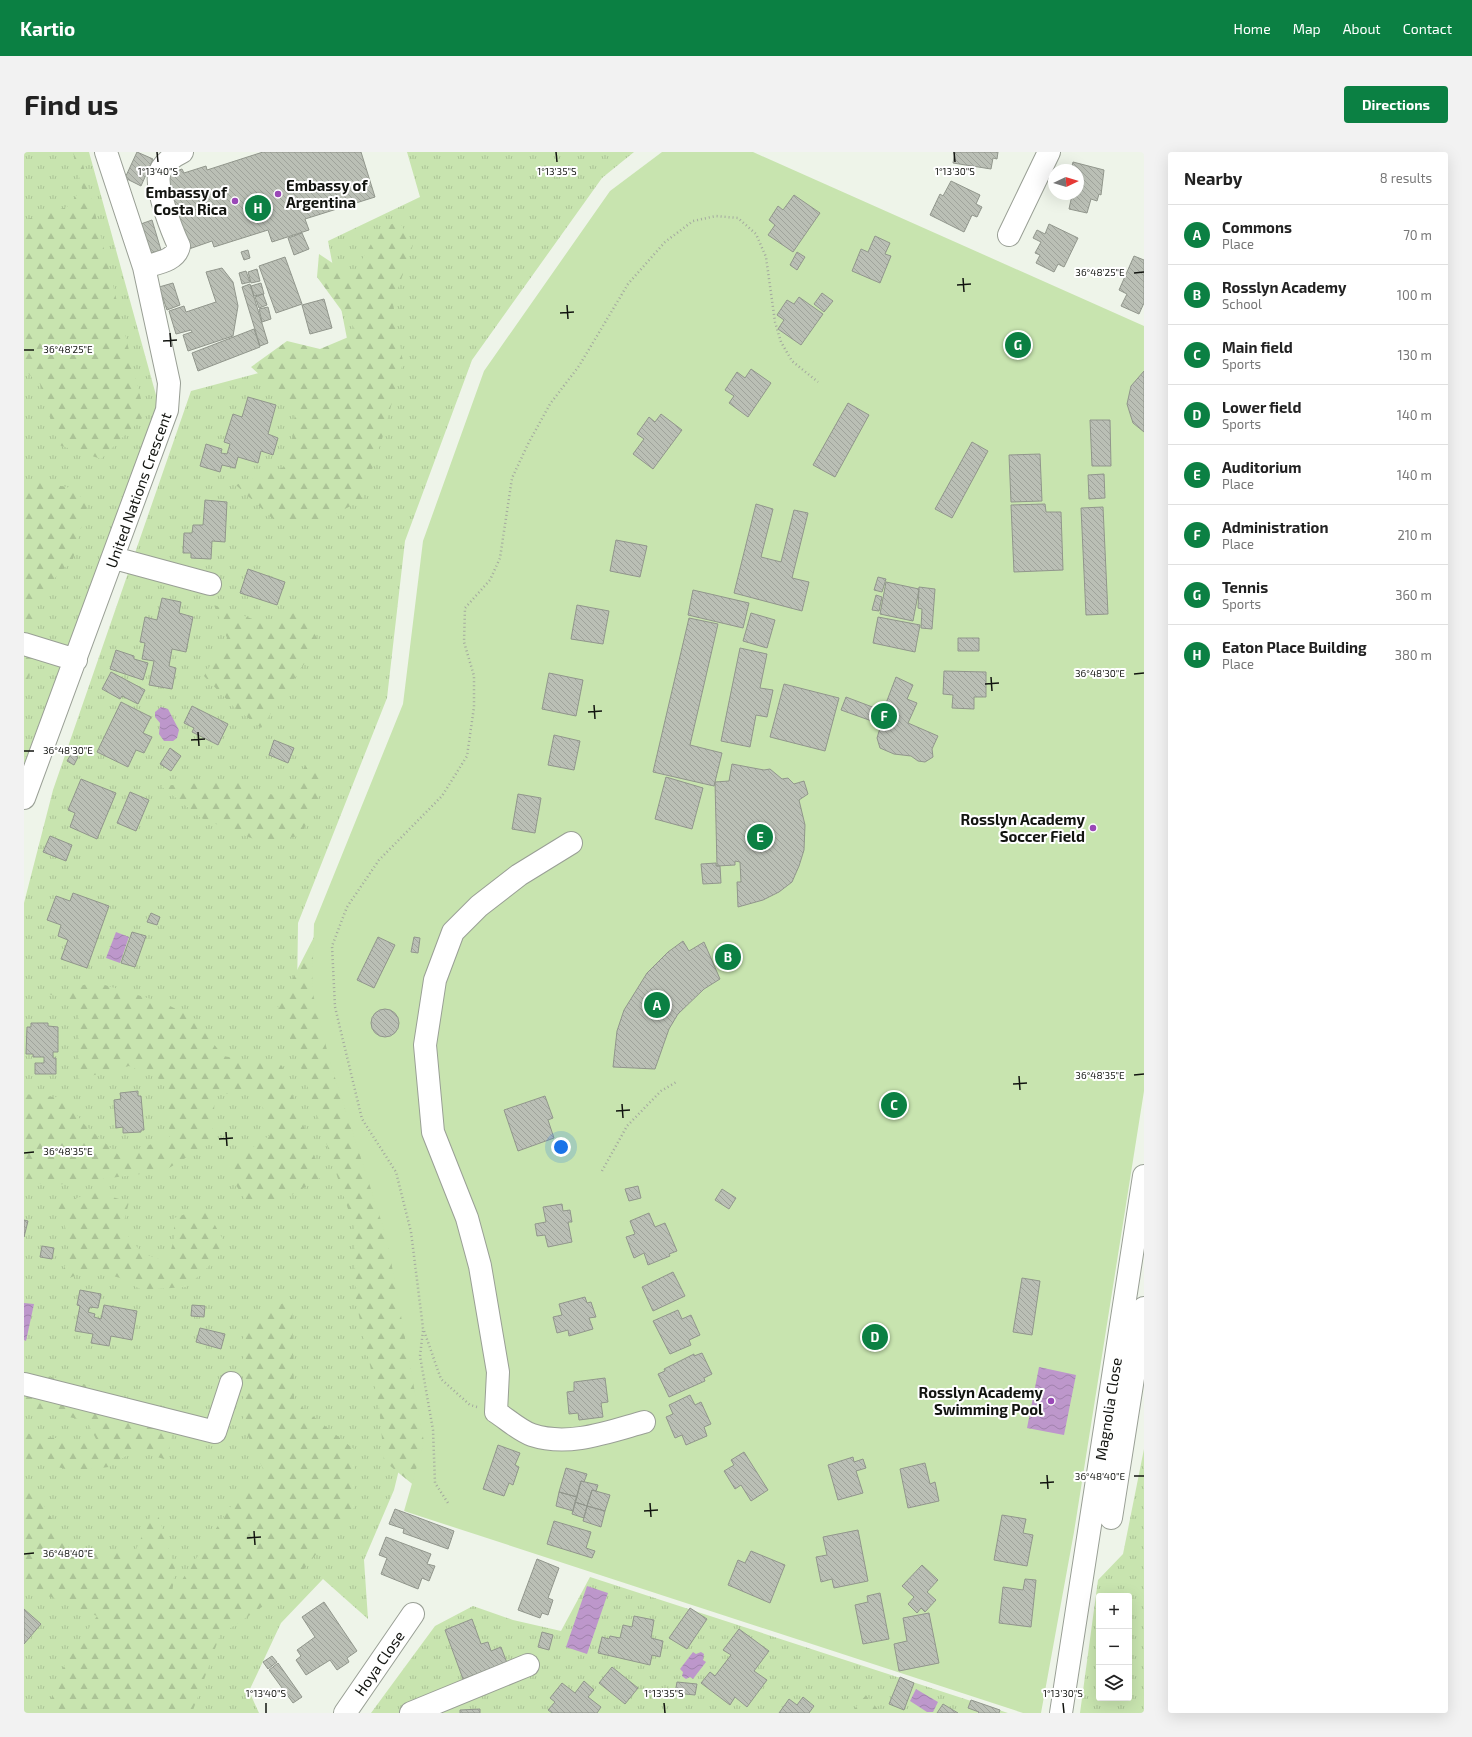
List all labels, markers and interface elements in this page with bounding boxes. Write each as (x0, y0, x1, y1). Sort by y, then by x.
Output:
text: Kartio (20, 17, 75, 40)
text: Home (1234, 20, 1271, 37)
text: Map (1293, 20, 1321, 37)
text: About (1343, 20, 1381, 37)
text: Contact (1403, 20, 1452, 37)
button: Directions (1344, 86, 1448, 123)
text: Find us (24, 87, 118, 121)
north arrow (1048, 164, 1084, 200)
text: 1°13'40"S (138, 165, 179, 177)
text: 1°13'35"S (537, 165, 577, 177)
text: 1°13'30"S (935, 165, 975, 177)
text: Nearby (1184, 168, 1242, 188)
text: 8 results (1380, 170, 1432, 186)
place label: Embassy of Argentina (286, 176, 368, 211)
place label: Embassy of Costa Rica (146, 183, 228, 218)
marker: Embassy of Argentina (273, 189, 283, 199)
pin: H (245, 193, 271, 223)
marker: Embassy of Costa Rica (230, 196, 240, 206)
text: Commons (1222, 218, 1292, 236)
text: A (1193, 227, 1201, 243)
text: 70 m (1403, 227, 1432, 243)
text: Place (1222, 236, 1254, 252)
text: 36°48'25"E (1075, 266, 1125, 278)
text: Rosslyn Academy (1222, 278, 1346, 296)
text: B (1193, 287, 1201, 303)
text: 100 m (1397, 287, 1432, 303)
text: School (1222, 296, 1262, 312)
pin: G (1005, 330, 1031, 360)
text: Main field (1222, 338, 1293, 356)
text: 36°48'25"E (43, 343, 93, 355)
text: C (1193, 347, 1201, 363)
text: 130 m (1397, 347, 1432, 363)
text: Sports (1222, 356, 1261, 372)
text: Lower field (1222, 398, 1301, 416)
text: D (1193, 407, 1201, 423)
text: 140 m (1397, 407, 1432, 423)
street label: United Nations Crescent (101, 409, 175, 570)
text: Sports (1222, 416, 1261, 432)
text: Auditorium (1222, 458, 1301, 476)
text: E (1193, 467, 1201, 483)
text: 140 m (1397, 467, 1432, 483)
text: Place (1222, 476, 1254, 492)
text: Administration (1222, 518, 1328, 536)
text: F (1193, 527, 1201, 543)
text: 210 m (1397, 527, 1432, 543)
text: Place (1222, 536, 1254, 552)
text: Tennis (1222, 578, 1268, 596)
text: G (1193, 587, 1201, 603)
text: 360 m (1395, 587, 1432, 603)
text: Sports (1222, 596, 1261, 612)
text: Eaton Place Building (1222, 638, 1367, 656)
text: H (1193, 647, 1201, 663)
text: 380 m (1395, 647, 1432, 663)
text: Place (1222, 656, 1254, 672)
text: 36°48'30"E (1075, 667, 1125, 679)
pin: F (871, 701, 897, 731)
text: 36°48'30"E (43, 744, 93, 756)
place label: Rosslyn Academy Soccer Field (961, 810, 1085, 845)
pin: E (747, 822, 773, 852)
marker: Rosslyn Academy Soccer Field (1088, 823, 1098, 833)
pin: B (715, 942, 741, 972)
pin: A (644, 990, 670, 1020)
text: 36°48'35"E (1075, 1069, 1125, 1081)
pin: C (881, 1090, 907, 1120)
your location (551, 1137, 571, 1157)
text: 36°48'35"E (43, 1145, 93, 1157)
pin: D (862, 1322, 888, 1352)
street label: Magnolia Close (1091, 1356, 1125, 1462)
place label: Rosslyn Academy Swimming Pool (919, 1383, 1043, 1418)
marker: Rosslyn Academy Swimming Pool (1046, 1396, 1056, 1406)
text: 36°48'40"E (1075, 1470, 1126, 1482)
text: 36°48'40"E (43, 1547, 94, 1559)
map controls (1096, 1593, 1132, 1701)
button: + (1096, 1593, 1132, 1629)
street label: Hoya Close (350, 1627, 408, 1699)
button: − (1096, 1629, 1132, 1665)
button: layers (1096, 1665, 1132, 1701)
text: 1°13'40"S (246, 1687, 287, 1699)
text: 1°13'35"S (644, 1687, 684, 1699)
text: 1°13'30"S (1043, 1687, 1083, 1699)

